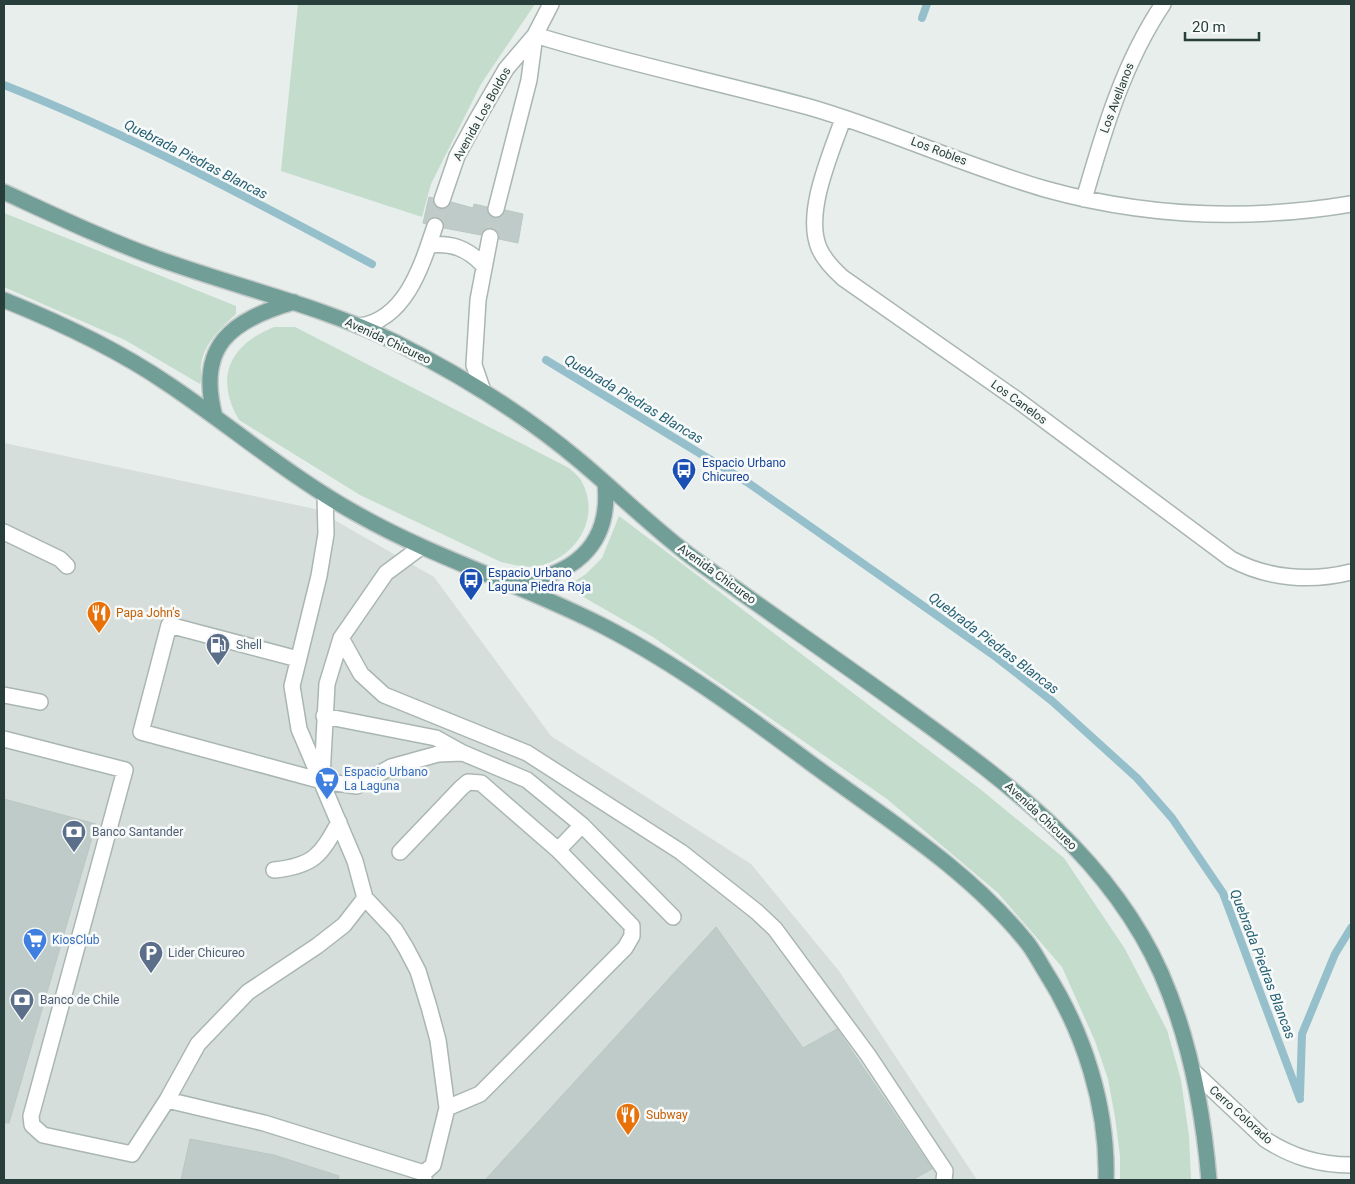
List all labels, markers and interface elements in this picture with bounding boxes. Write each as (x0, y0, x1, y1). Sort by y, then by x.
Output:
scale bar (1185, 10, 1259, 42)
text: 20 m (1192, 18, 1226, 36)
street label: Los Avellanos (1097, 61, 1137, 135)
street label: Avenida Los Boldos (450, 65, 514, 163)
water label: Quebrada Piedras Blancas (122, 116, 270, 202)
street label: Los Robles (909, 134, 969, 168)
street label: Avenida Chicureo (343, 315, 433, 367)
water label: Quebrada Piedras Blancas (562, 351, 706, 447)
street label: Los Canelos (988, 377, 1050, 427)
place label: Espacio Urbano Chicureo (702, 456, 786, 484)
bus stop icon: Espacio Urbano Chicureo (671, 457, 697, 491)
street label: Avenida Chicureo (675, 541, 759, 607)
place label: Espacio Urbano Laguna Piedra Roja (488, 566, 591, 594)
bus stop icon: Espacio Urbano Laguna Piedra Roja (458, 567, 484, 601)
water label: Quebrada Piedras Blancas (926, 589, 1062, 697)
restaurant icon: Papa John's (86, 600, 112, 634)
place label: Papa John's (116, 606, 180, 620)
fuel station icon: Shell (205, 632, 231, 666)
place label: Shell (236, 638, 262, 652)
place label: Espacio Urbano La Laguna (344, 765, 428, 793)
supermarket icon: Espacio Urbano La Laguna (314, 766, 340, 800)
street label: Avenida Chicureo (1002, 779, 1080, 853)
bank icon: Banco Santander (61, 819, 87, 853)
place label: Banco Santander (92, 825, 183, 839)
water label: Quebrada Piedras Blancas (1227, 887, 1299, 1041)
supermarket icon: KiosClub (22, 927, 48, 961)
place label: KiosClub (52, 933, 100, 947)
parking icon: Lider Chicureo (138, 940, 164, 974)
place label: Lider Chicureo (168, 946, 245, 960)
bank icon: Banco de Chile (9, 987, 35, 1021)
place label: Banco de Chile (40, 993, 119, 1007)
street label: Cerro Colorado (1206, 1083, 1276, 1147)
restaurant icon: Subway (615, 1102, 641, 1136)
place label: Subway (646, 1108, 688, 1122)

